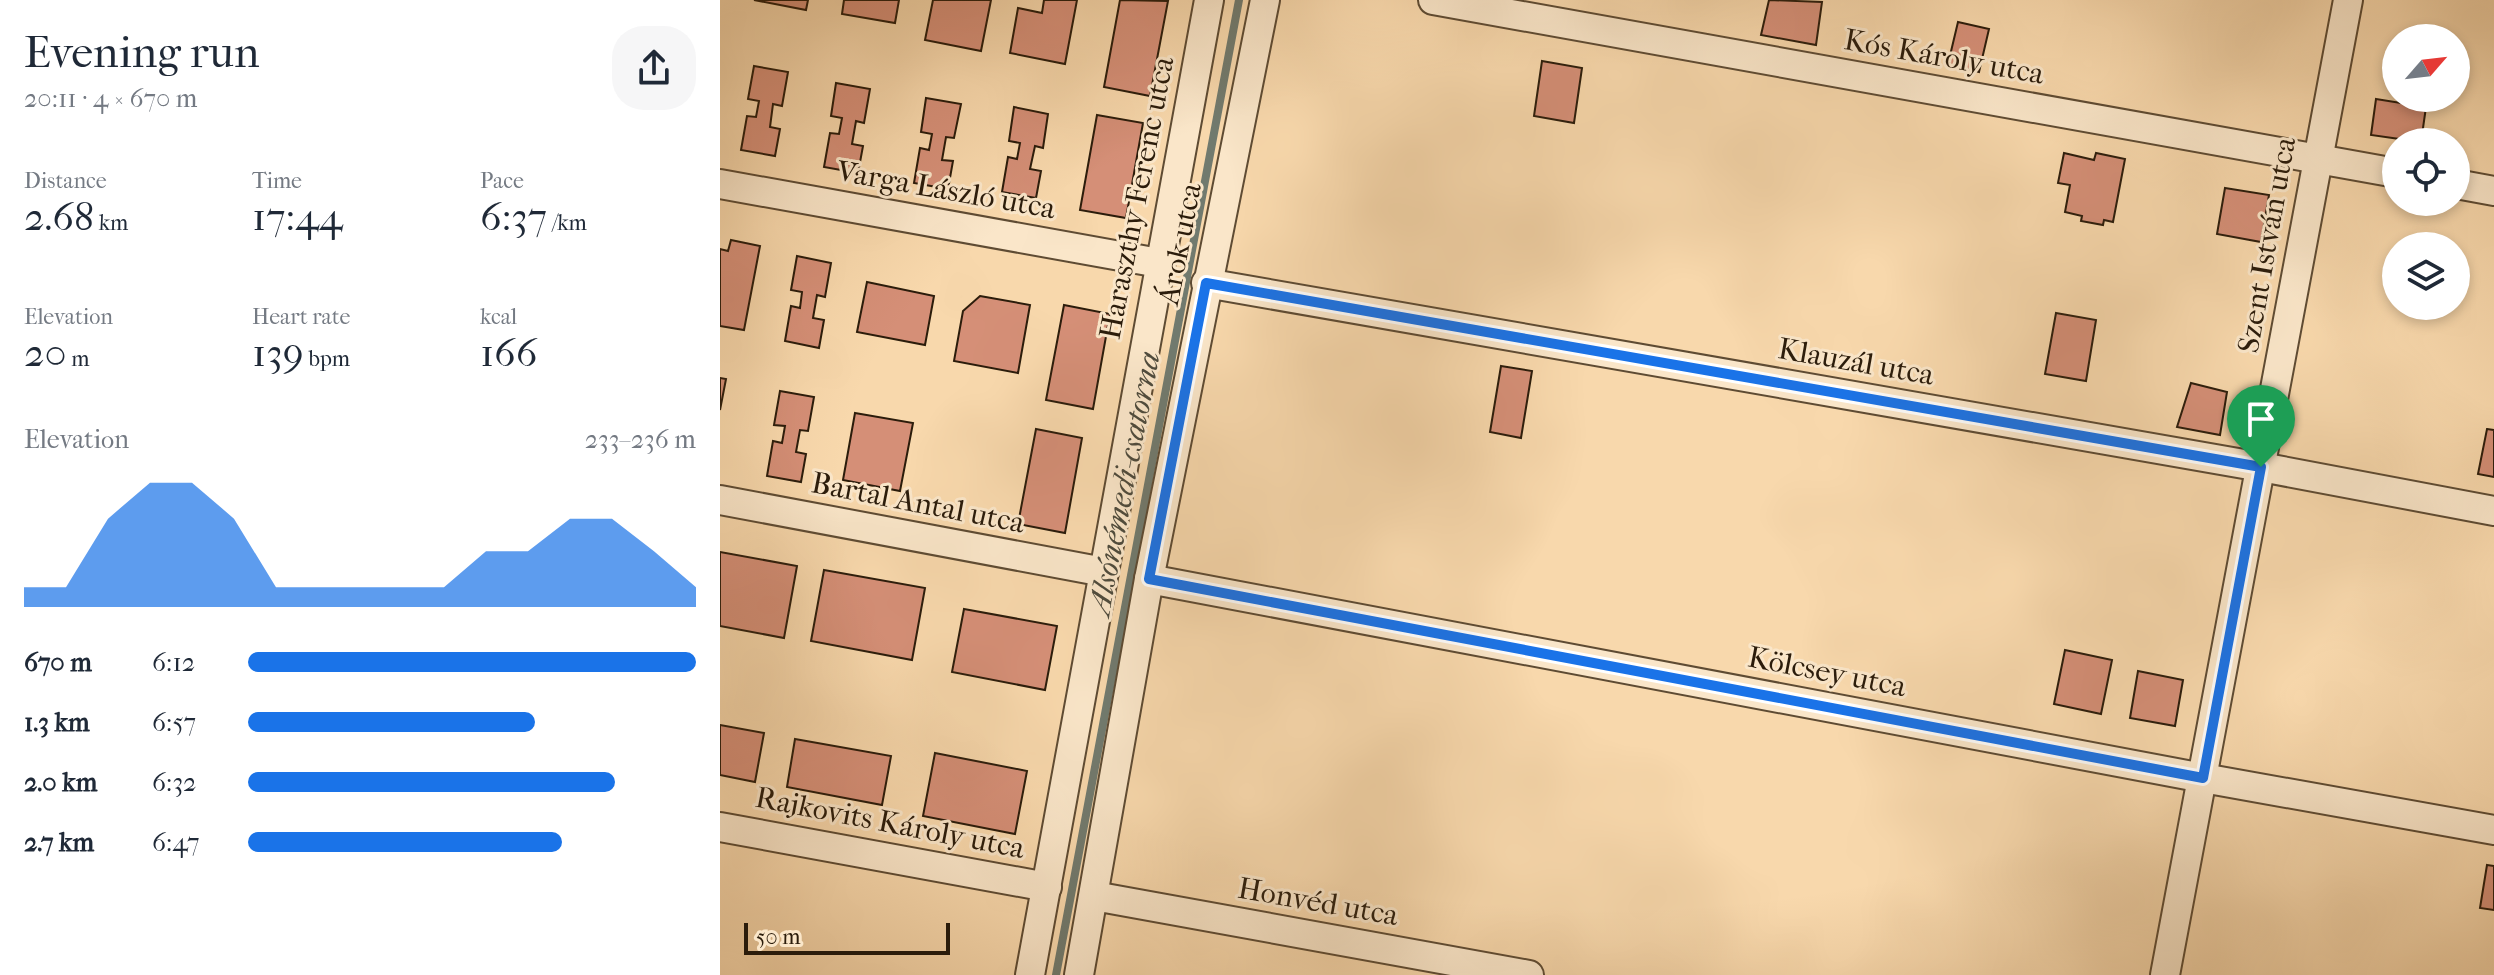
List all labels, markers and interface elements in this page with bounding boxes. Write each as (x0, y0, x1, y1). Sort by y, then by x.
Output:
street label: Kós Károly utca (1841, 22, 2048, 92)
north arrow (2382, 24, 2470, 112)
map controls (2382, 24, 2470, 320)
button: share (612, 26, 696, 110)
text: Evening run (24, 27, 259, 78)
street label: Haraszthy Ferenc utca (1092, 53, 1182, 342)
text: 20:11 · 4 × 670 m (24, 83, 197, 114)
button: locate (2382, 128, 2470, 216)
street label: Szent István utca (2231, 133, 2303, 356)
street label: Varga László utca (833, 153, 1059, 227)
text: Distance (24, 168, 107, 194)
text: Time (252, 168, 302, 194)
text: Pace (480, 168, 524, 194)
street label: Árok utca (1151, 179, 1209, 309)
text: 2.68 (24, 194, 94, 240)
text: 17:44 (252, 194, 343, 240)
text: 6:37 (480, 194, 547, 240)
text: km (94, 210, 128, 236)
text: /km (547, 210, 587, 236)
button: layers (2382, 232, 2470, 320)
text: Elevation (24, 304, 113, 330)
text: Heart rate (252, 304, 351, 330)
text: kcal (480, 304, 517, 330)
text: 20 (24, 330, 67, 376)
text: 139 (252, 330, 304, 376)
text: 166 (480, 330, 537, 376)
street label: Klauzál utca (1775, 331, 1938, 393)
text: m (67, 346, 90, 372)
text: bpm (304, 346, 350, 372)
water label: Alsónémedi-csatorna (1080, 348, 1168, 622)
pin (2227, 385, 2295, 467)
icon: arrive (2239, 397, 2283, 441)
text: Elevation (24, 424, 129, 455)
text: 233–236 m (585, 424, 696, 455)
street label: Bartal Antal utca (809, 465, 1029, 541)
street label: Kölcsey utca (1745, 640, 1910, 705)
text: 670 m (24, 647, 92, 678)
text: 6:12 (152, 647, 195, 678)
text: 1.3 km (24, 707, 90, 738)
text: 6:57 (152, 707, 196, 738)
text: 2.0 km (24, 767, 97, 798)
text: 6:32 (152, 767, 196, 798)
street label: Rajkovits Károly utca (752, 780, 1029, 866)
text: 2.7 km (24, 827, 94, 858)
text: 6:47 (152, 827, 200, 858)
street label: Honvéd utca (1235, 871, 1402, 933)
scale bar (744, 919, 950, 955)
text: 50 m (756, 924, 801, 950)

